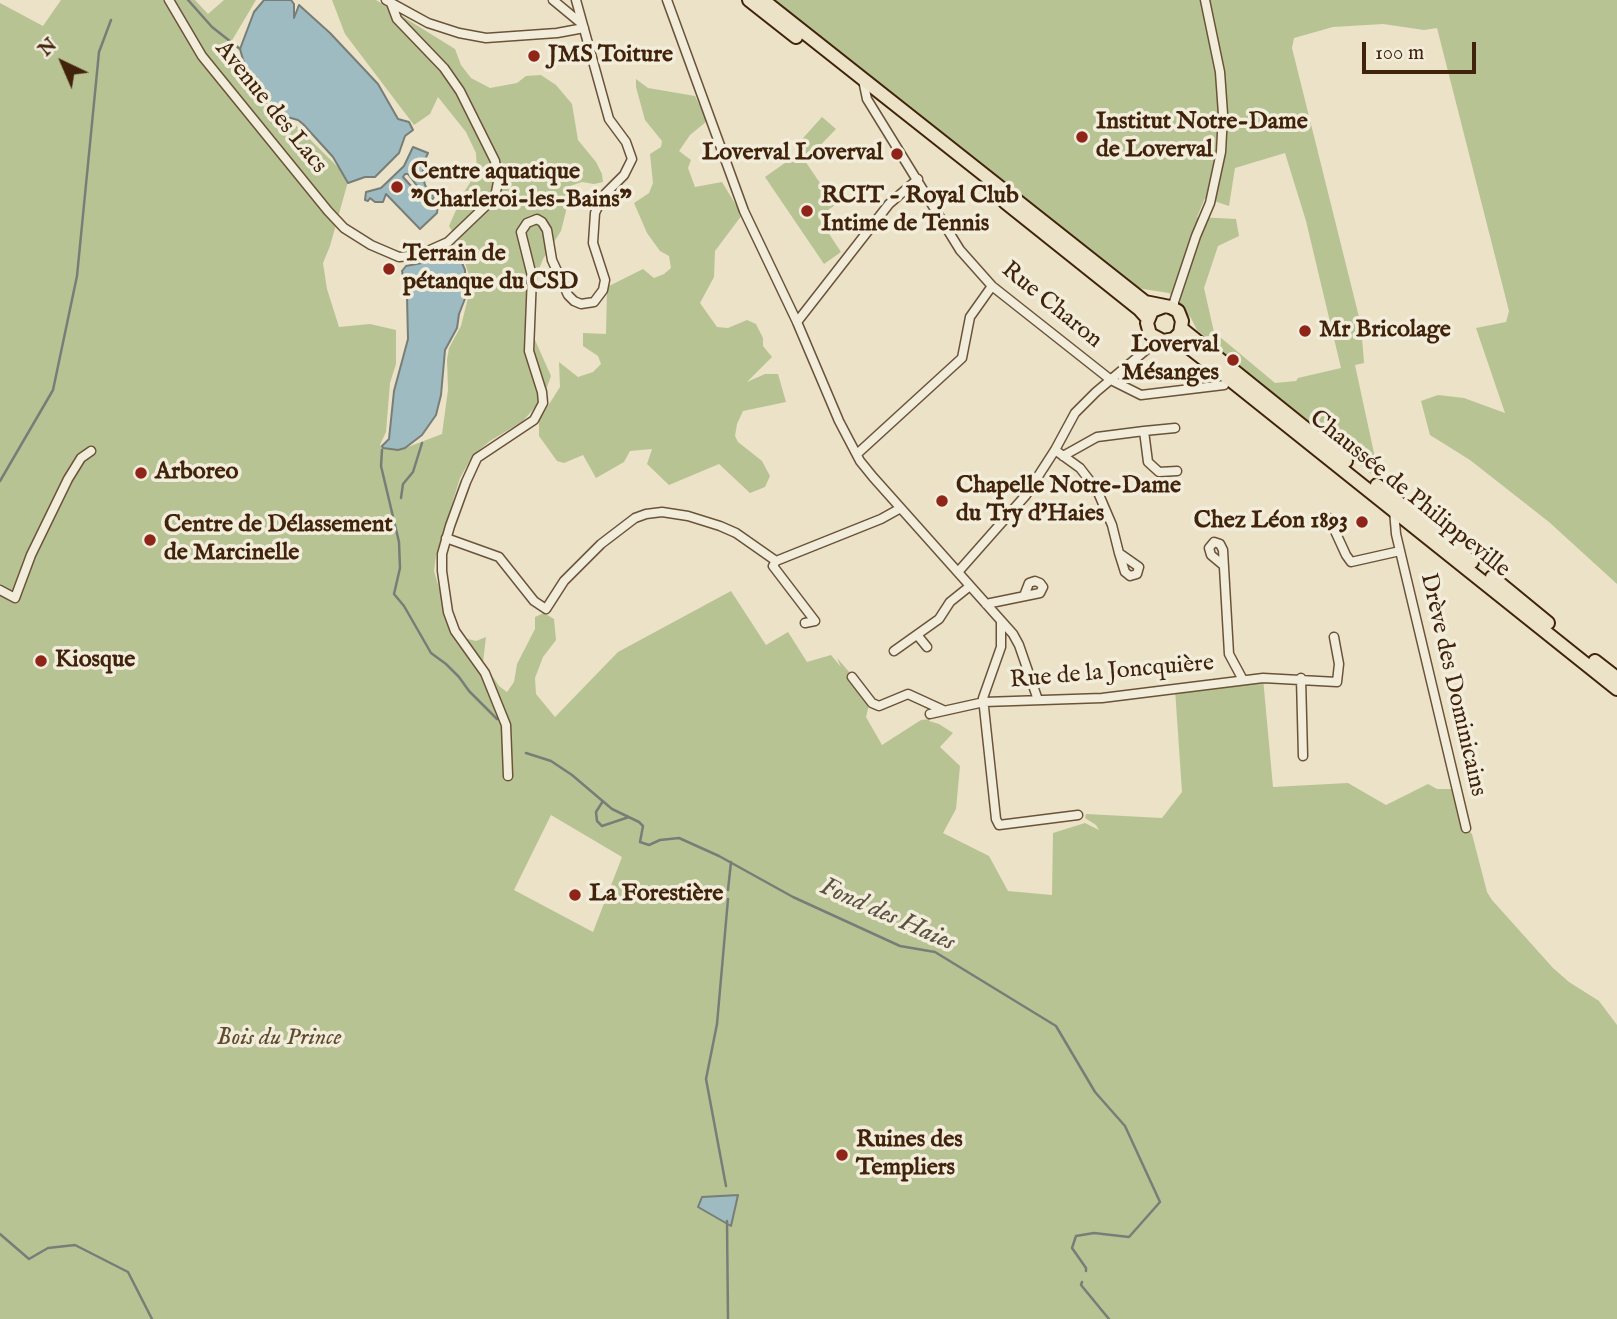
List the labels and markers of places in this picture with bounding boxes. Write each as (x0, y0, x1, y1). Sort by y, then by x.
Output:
place label: JMS Toiture (548, 42, 673, 70)
marker: JMS Toiture (526, 48, 542, 64)
place label: Institut Notre-Dame de Loverval (1096, 109, 1308, 165)
marker: Institut Notre-Dame de Loverval (1074, 129, 1090, 145)
place label: Loverval Loverval (702, 140, 883, 168)
marker: Loverval Loverval (889, 146, 905, 162)
place label: Centre aquatique "Charleroi-les-Bains" (411, 159, 632, 215)
marker: Centre aquatique "Charleroi-les-Bains" (389, 179, 405, 195)
place label: RCIT - Royal Club Intime de Tennis (821, 183, 1019, 239)
marker: RCIT - Royal Club Intime de Tennis (799, 203, 815, 219)
place label: Terrain de pétanque du CSD (403, 241, 578, 297)
marker: Terrain de pétanque du CSD (381, 261, 397, 277)
place label: Mr Bricolage (1319, 317, 1451, 345)
marker: Mr Bricolage (1297, 323, 1313, 339)
place label: Loverval Mésanges (1122, 332, 1219, 388)
marker: Loverval Mésanges (1225, 352, 1241, 368)
place label: Arboreo (155, 459, 238, 487)
marker: Arboreo (133, 465, 149, 481)
place label: Chapelle Notre-Dame du Try d'Haies (956, 473, 1181, 529)
marker: Chapelle Notre-Dame du Try d'Haies (934, 493, 950, 509)
place label: Chez Léon 1893 (1194, 508, 1348, 536)
place label: Centre de Délassement de Marcinelle (164, 512, 393, 568)
marker: Chez Léon 1893 (1354, 514, 1370, 530)
marker: Centre de Délassement de Marcinelle (142, 532, 158, 548)
place label: Kiosque (55, 647, 135, 675)
marker: Kiosque (33, 653, 49, 669)
place label: La Forestière (589, 881, 723, 909)
marker: La Forestière (567, 887, 583, 903)
place label: Ruines des Templiers (856, 1127, 963, 1183)
marker: Ruines des Templiers (834, 1147, 850, 1163)

